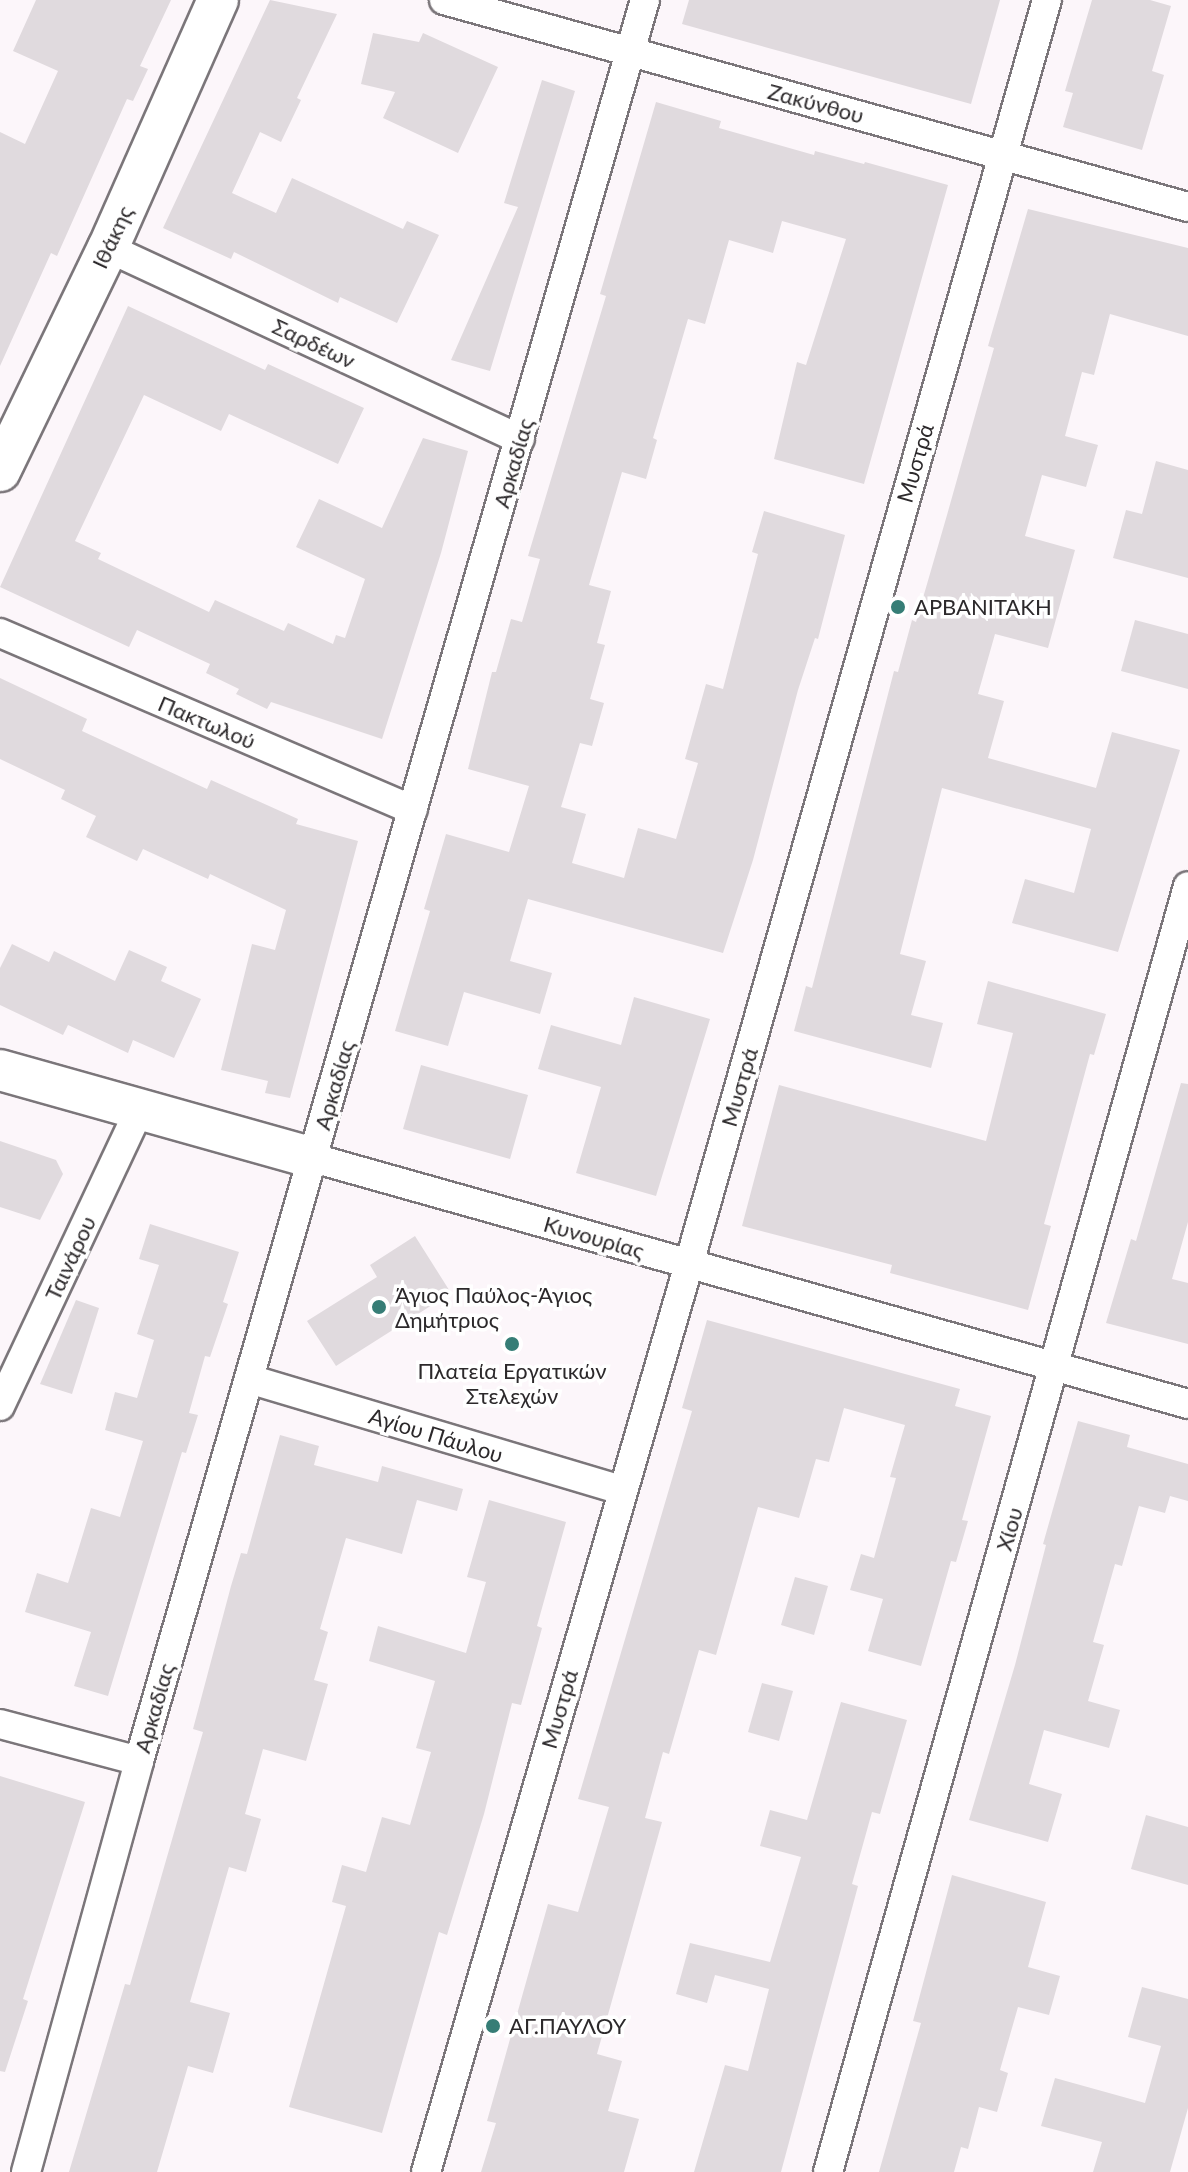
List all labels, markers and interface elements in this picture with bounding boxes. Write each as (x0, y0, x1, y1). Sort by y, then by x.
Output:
street label: Ζακύνθου (765, 78, 867, 128)
street label: Ιθάκης (86, 201, 138, 273)
street label: Σαρδέων (268, 312, 360, 374)
street label: Αρκαδίας (488, 415, 538, 511)
street label: Μυστρά (891, 420, 939, 506)
place label: ΑΡΒΑΝΙΤΑΚΗ (914, 594, 1052, 620)
marker: ΑΡΒΑΝΙΤΑΚΗ (889, 598, 907, 616)
street label: Πακτωλού (154, 690, 260, 754)
street label: Αρκαδίας (309, 1037, 359, 1133)
street label: Μυστρά (715, 1044, 763, 1130)
street label: Κυνουρίας (541, 1210, 647, 1264)
street label: Ταινάρου (39, 1212, 101, 1304)
place label: Άγιος Παύλος-Άγιος Δημήτριος (395, 1281, 592, 1332)
marker: Άγιος Παύλος-Άγιος Δημήτριος (370, 1298, 388, 1316)
marker: Πλατεία Εργατικών Στελεχών (503, 1335, 521, 1353)
place label: Πλατεία Εργατικών Στελεχών (417, 1357, 607, 1408)
street label: Αγίου Πάυλου (366, 1402, 506, 1468)
street label: Χίου (990, 1504, 1028, 1554)
street label: Αρκαδίας (129, 1660, 179, 1756)
street label: Μυστρά (535, 1666, 583, 1752)
place label: ΑΓ.ΠΑΥΛΟΥ (509, 2013, 626, 2039)
marker: ΑΓ.ΠΑΥΛΟΥ (484, 2017, 502, 2035)

